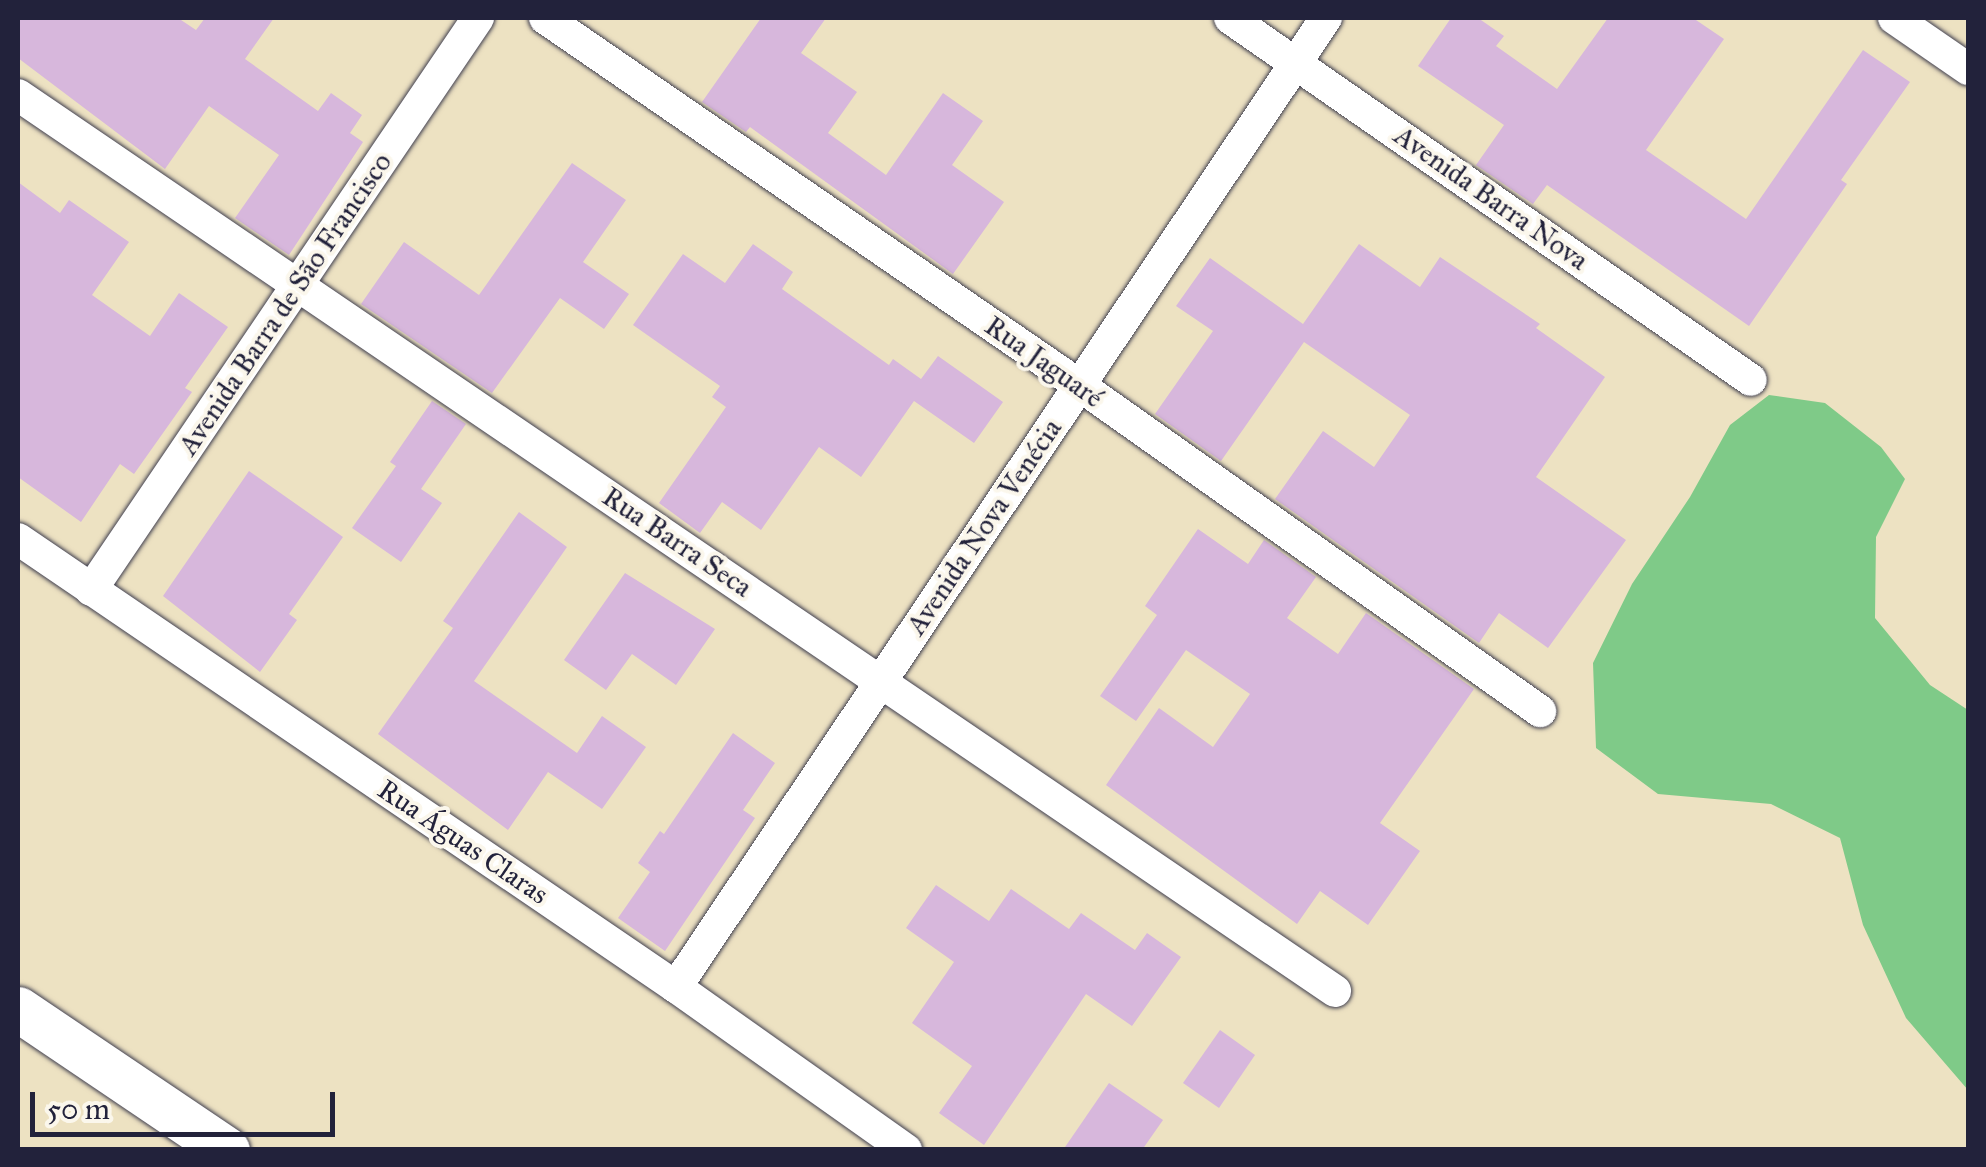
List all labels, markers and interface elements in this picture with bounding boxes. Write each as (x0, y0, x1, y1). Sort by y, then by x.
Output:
street label: Avenida Barra Nova (1388, 119, 1594, 277)
street label: Avenida Barra de São Francisco (171, 146, 399, 462)
street label: Rua Jaguaré (978, 309, 1110, 415)
street label: Avenida Nova Venécia (899, 413, 1069, 641)
street label: Rua Barra Seca (596, 480, 758, 604)
street label: Rua Águas Claras (371, 773, 555, 911)
scale bar (35, 1072, 340, 1134)
text: 50 m (47, 1091, 110, 1127)

